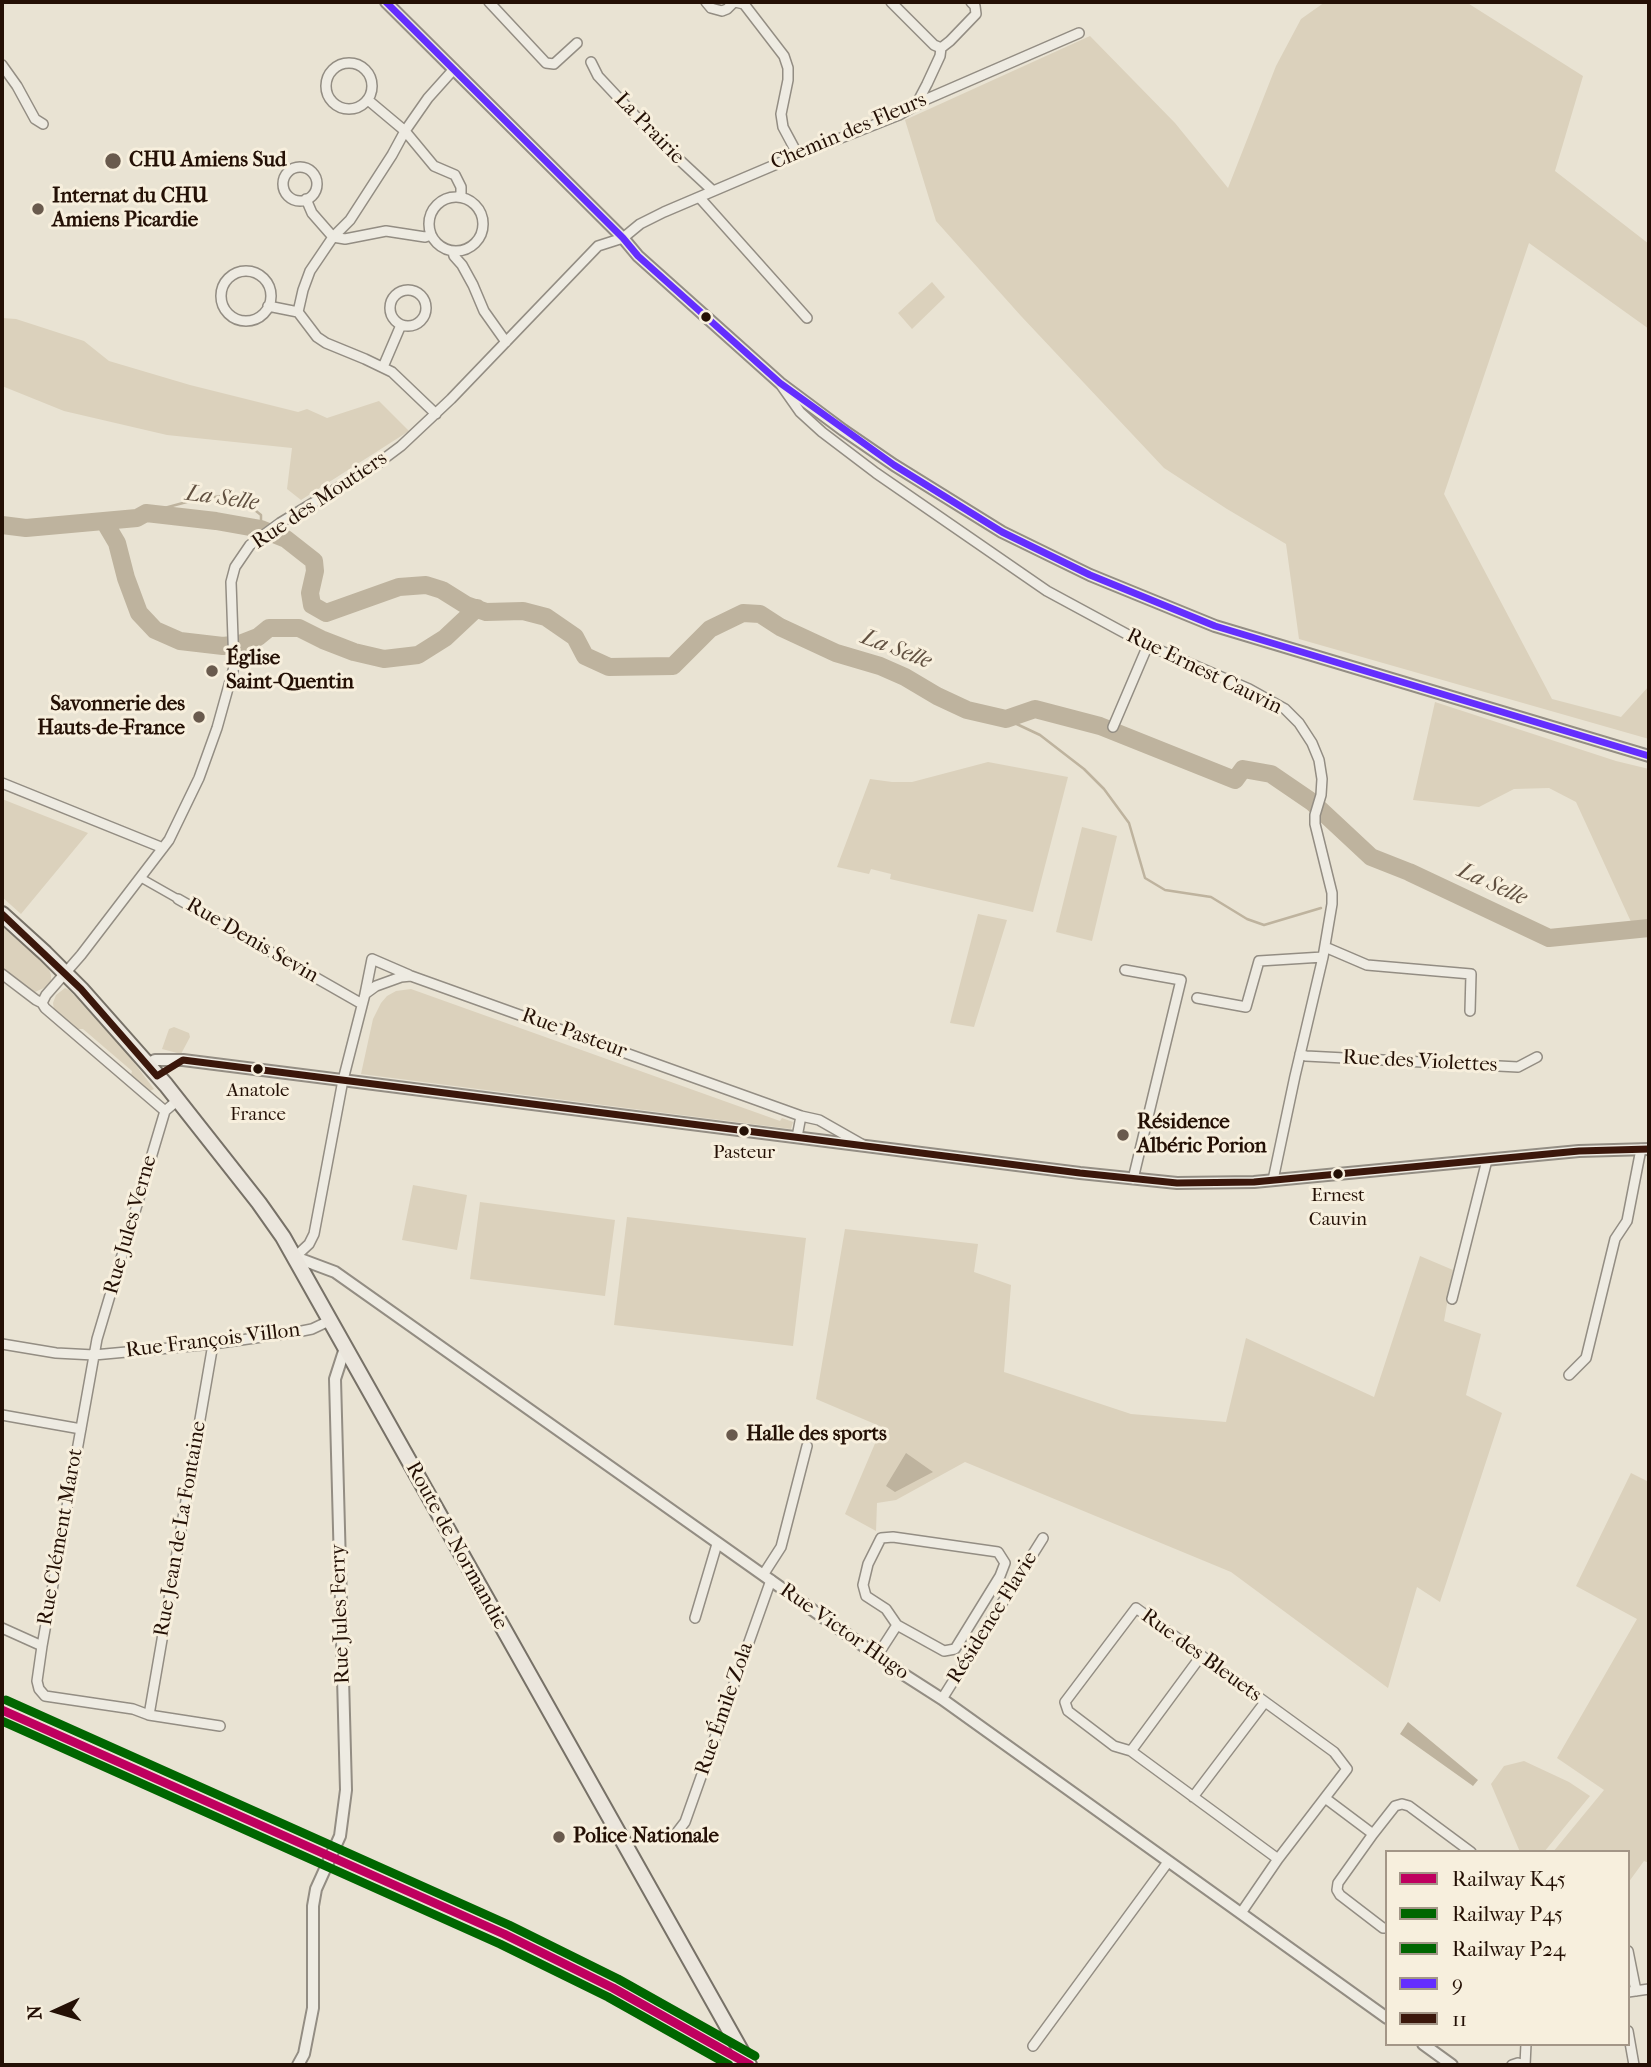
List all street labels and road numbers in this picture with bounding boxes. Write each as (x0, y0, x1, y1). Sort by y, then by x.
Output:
street label: La Prairie (609, 88, 689, 170)
street label: Chemin des Fleurs (767, 88, 931, 176)
street label: Rue des Moutiers (248, 447, 392, 555)
street label: Rue Ernest Cauvin (1122, 623, 1286, 721)
street label: Rue Denis Sevin (181, 893, 323, 989)
street label: Rue Pasteur (518, 1003, 630, 1065)
street label: Rue des Violettes (1342, 1045, 1498, 1079)
street label: Rue Jules Verne (99, 1153, 163, 1297)
street label: Rue François Villon (124, 1318, 302, 1364)
street label: Rue Jean de La Fontaine (150, 1419, 212, 1639)
street label: Rue Clément Marot (33, 1447, 89, 1627)
street label: Route de Normandie (399, 1458, 513, 1634)
street label: Rue Jules Ferry (326, 1544, 356, 1684)
street label: Résidence Flavie (942, 1547, 1044, 1689)
street label: Rue Victor Hugo (775, 1578, 913, 1686)
street label: Rue des Bleuets (1136, 1604, 1266, 1708)
street label: Rue Émile Zola (690, 1639, 760, 1779)

